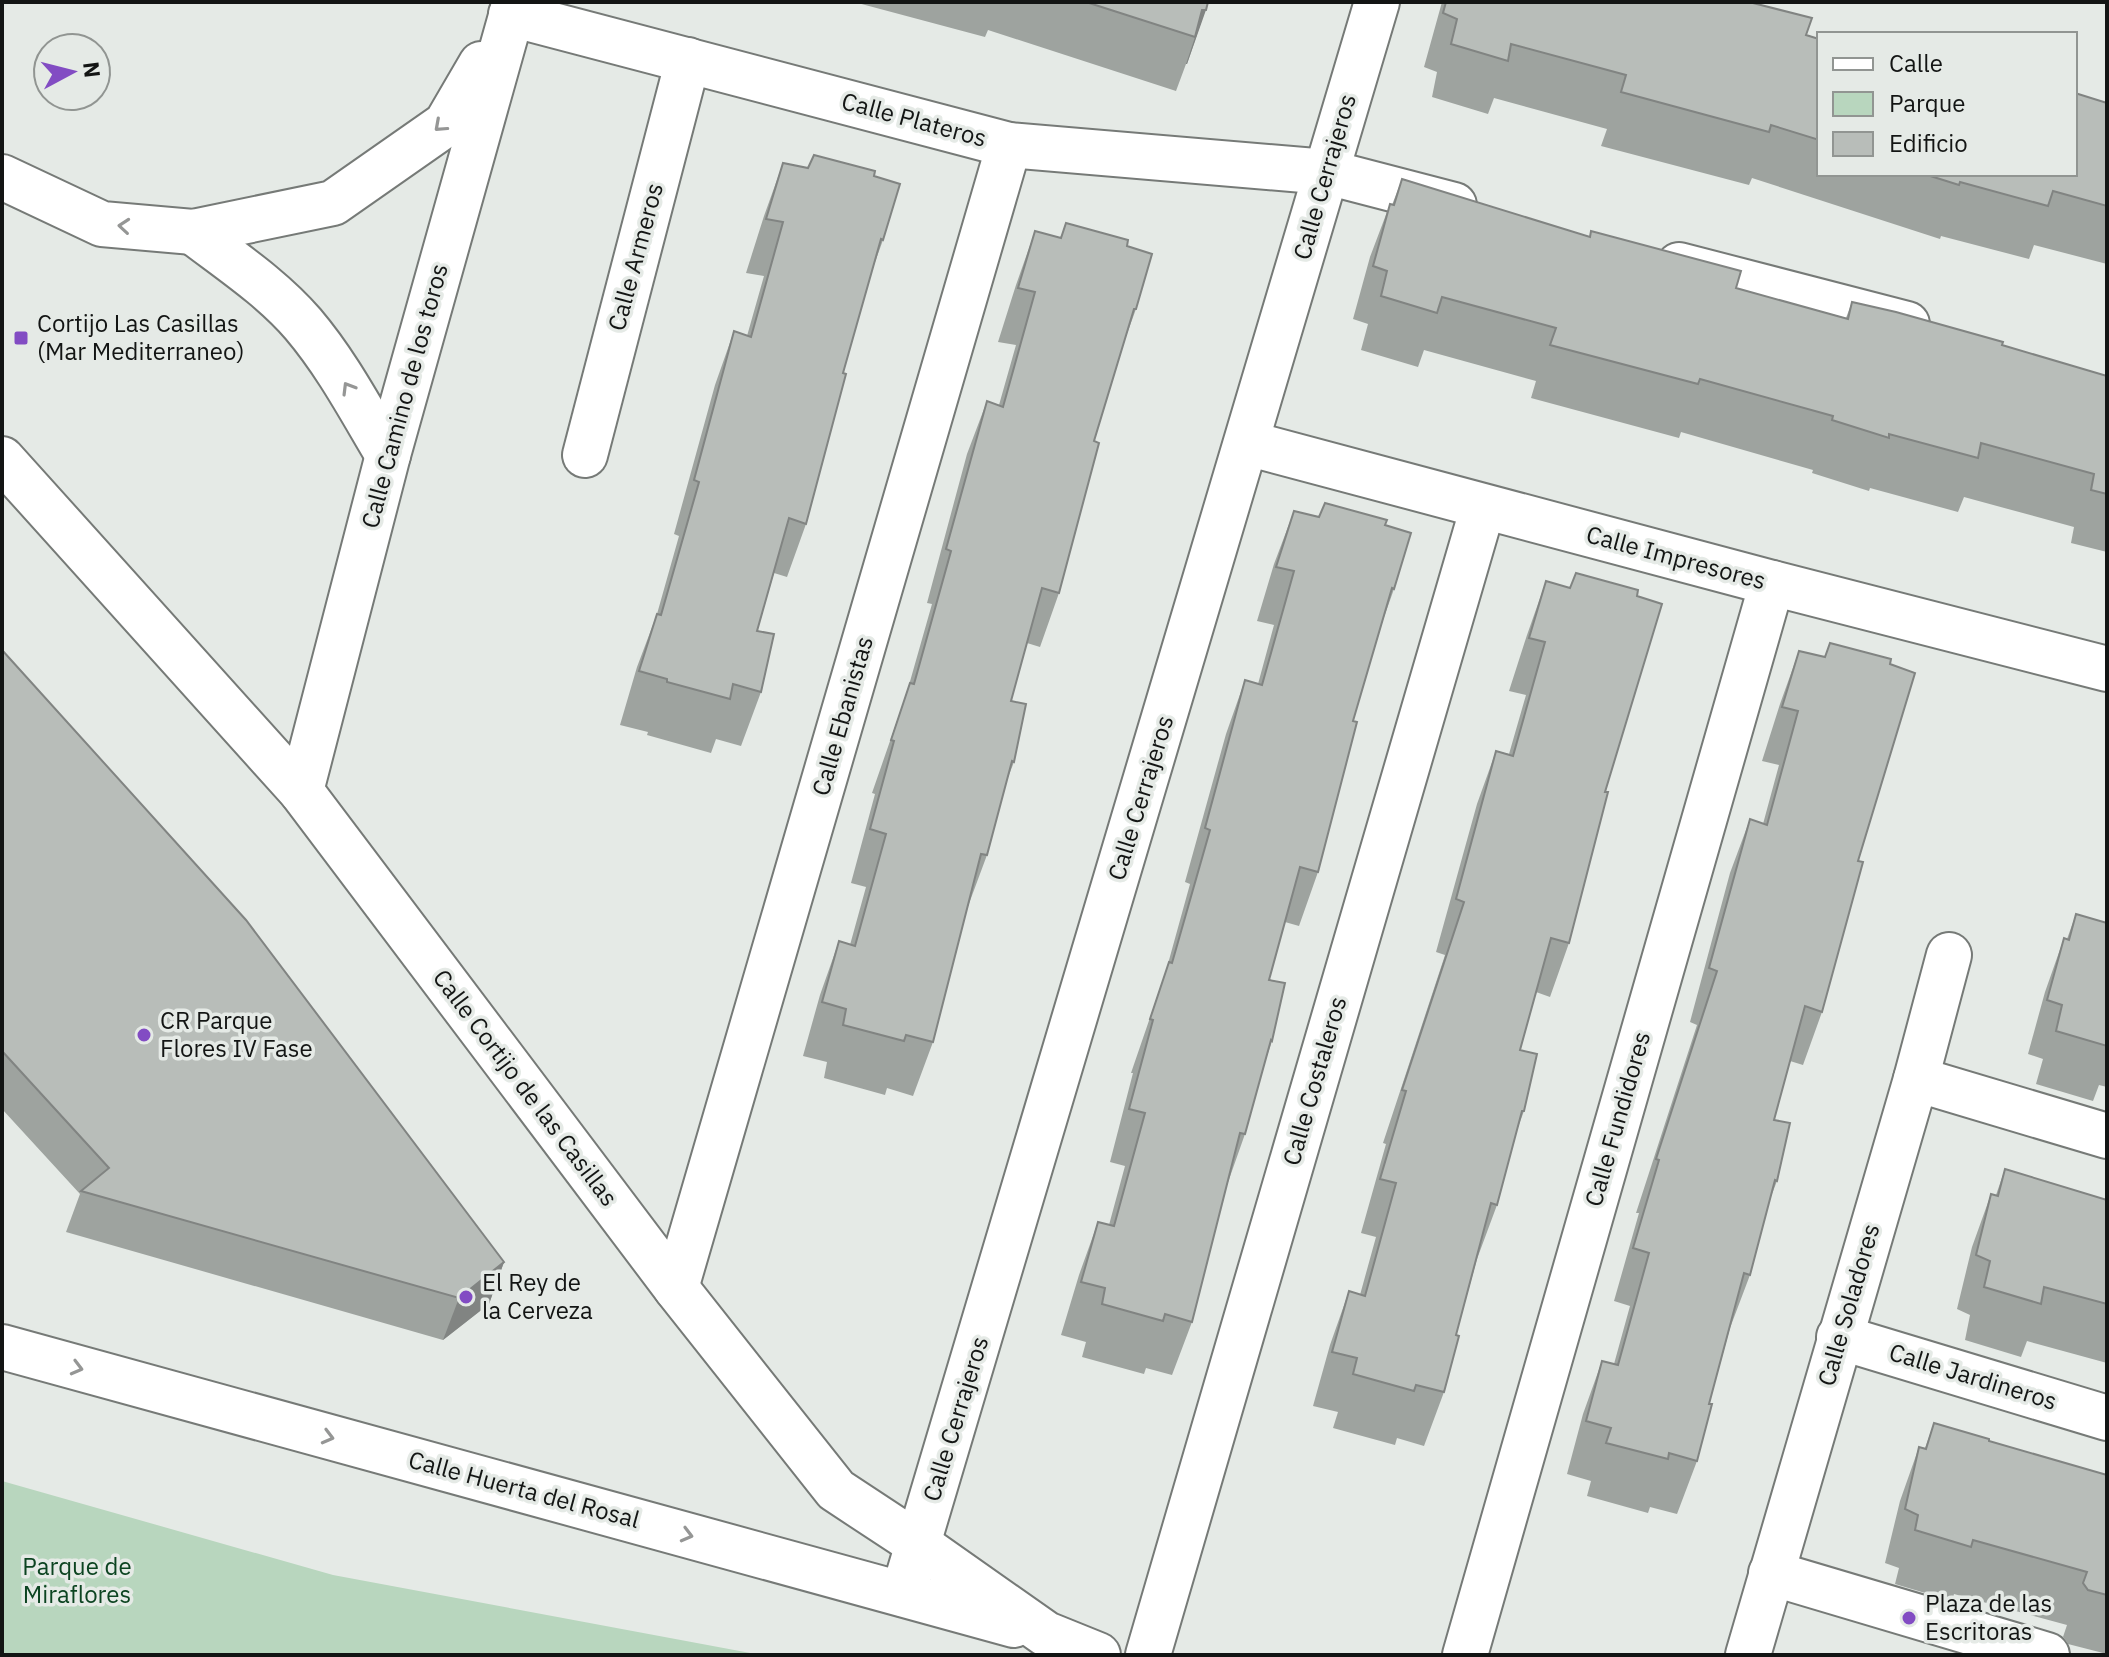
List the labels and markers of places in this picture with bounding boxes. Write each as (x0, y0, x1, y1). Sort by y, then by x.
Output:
place label: Cortijo Las Casillas (Mar Mediterraneo) (37, 307, 245, 367)
marker: Cortijo Las Casillas (Mar Mediterraneo) (12, 329, 30, 347)
place label: CR Parque Flores IV Fase (160, 1004, 313, 1064)
marker: CR Parque Flores IV Fase (135, 1026, 153, 1044)
place label: El Rey de la Cerveza (482, 1266, 593, 1326)
marker: El Rey de la Cerveza (457, 1288, 475, 1306)
place label: Plaza de las Escritoras (1925, 1587, 2052, 1647)
marker: Plaza de las Escritoras (1900, 1609, 1918, 1627)

